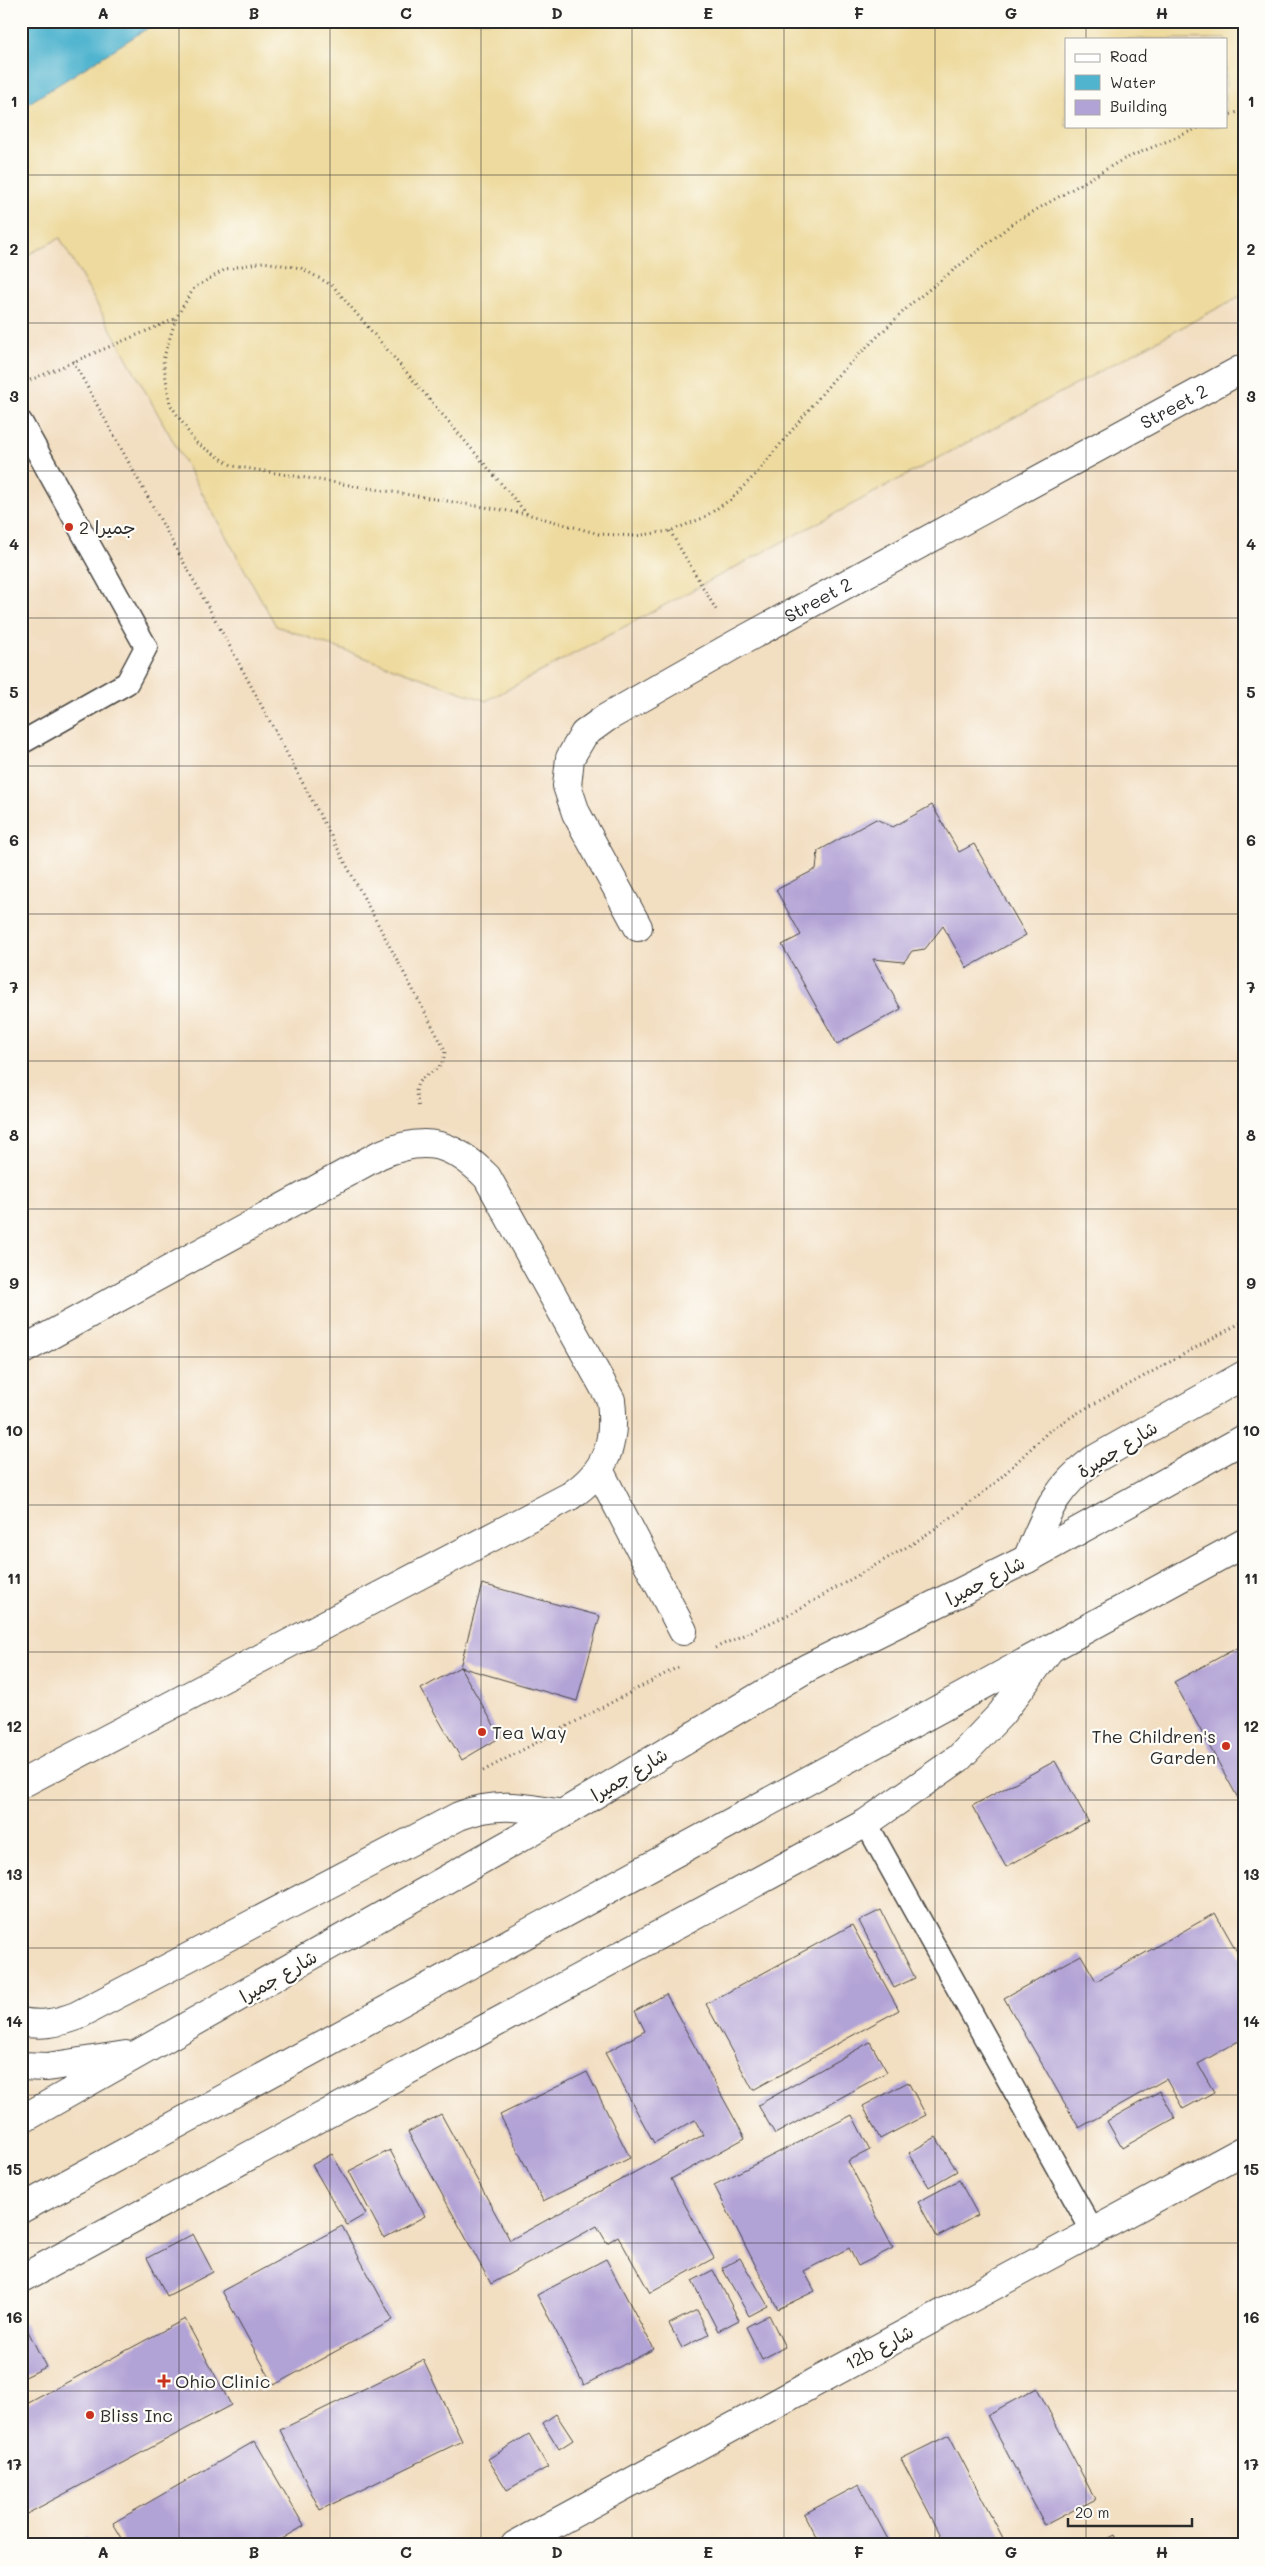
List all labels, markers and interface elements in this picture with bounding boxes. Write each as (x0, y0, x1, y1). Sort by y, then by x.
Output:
text: A (97, 2, 109, 23)
text: B (249, 2, 259, 23)
text: C (400, 2, 412, 23)
text: D (551, 2, 563, 23)
text: E (703, 2, 713, 23)
text: F (854, 2, 864, 23)
text: G (1005, 2, 1017, 23)
text: H (1156, 2, 1168, 23)
legend (1065, 38, 1228, 128)
text: Road (1110, 46, 1147, 66)
text: Water (1110, 72, 1156, 92)
text: 1 (10, 90, 18, 111)
text: 1 (1247, 90, 1255, 111)
text: Building (1110, 96, 1167, 116)
text: 2 (10, 238, 19, 259)
text: 2 (1247, 238, 1256, 259)
street label: Street 2 (1136, 378, 1211, 434)
text: 3 (9, 385, 19, 406)
text: 3 (1246, 385, 1256, 406)
place label: جميرا 2 (79, 515, 136, 539)
marker: جميرا 2 (63, 521, 75, 533)
text: 4 (9, 533, 19, 554)
text: 4 (1246, 533, 1256, 554)
street label: Street 2 (780, 572, 856, 628)
text: 5 (9, 681, 19, 702)
text: 5 (1246, 681, 1256, 702)
text: 6 (9, 829, 19, 850)
text: 6 (1246, 829, 1256, 850)
text: 7 (10, 976, 19, 997)
text: 7 (1247, 976, 1256, 997)
text: 8 (9, 1124, 19, 1145)
text: 8 (1246, 1124, 1256, 1145)
text: 9 (9, 1272, 19, 1293)
text: 9 (1246, 1272, 1256, 1293)
street label: شارع جميرة (1072, 1415, 1162, 1484)
text: 10 (5, 1419, 23, 1440)
text: 10 (1242, 1419, 1260, 1440)
street label: شارع جميرا (941, 1550, 1029, 1611)
text: 11 (7, 1567, 21, 1588)
text: 11 (1244, 1567, 1258, 1588)
text: 12 (6, 1715, 22, 1736)
text: 12 (1243, 1715, 1259, 1736)
place label: Tea Way (492, 1720, 567, 1744)
place label: The Children's Garden (1092, 1724, 1216, 1769)
marker: Tea Way (476, 1726, 488, 1738)
marker: The Children's Garden (1220, 1740, 1232, 1752)
street label: شارع جميرا (586, 1742, 672, 1807)
text: 13 (6, 1863, 23, 1884)
text: 13 (1243, 1863, 1260, 1884)
street label: شارع جميرا (235, 1944, 322, 2009)
text: 14 (5, 2010, 23, 2031)
text: 14 (1242, 2010, 1260, 2031)
text: 15 (6, 2158, 22, 2179)
text: 15 (1243, 2158, 1259, 2179)
text: 16 (6, 2306, 23, 2327)
text: 16 (1243, 2306, 1260, 2327)
street label: 12b شارع (841, 2319, 918, 2376)
place label: Ohio Clinic (175, 2369, 270, 2393)
marker: Ohio Clinic (157, 2374, 171, 2388)
place label: Bliss Inc (100, 2403, 173, 2427)
marker: Bliss Inc (84, 2409, 96, 2421)
text: 17 (6, 2453, 22, 2474)
text: 17 (1243, 2453, 1259, 2474)
scale bar (1068, 2496, 1191, 2528)
text: 20 m (1075, 2502, 1109, 2522)
text: A (97, 2541, 109, 2562)
text: B (249, 2541, 259, 2562)
text: C (400, 2541, 412, 2562)
text: D (551, 2541, 563, 2562)
text: E (703, 2541, 713, 2562)
text: F (854, 2541, 864, 2562)
text: G (1005, 2541, 1017, 2562)
text: H (1156, 2541, 1168, 2562)

